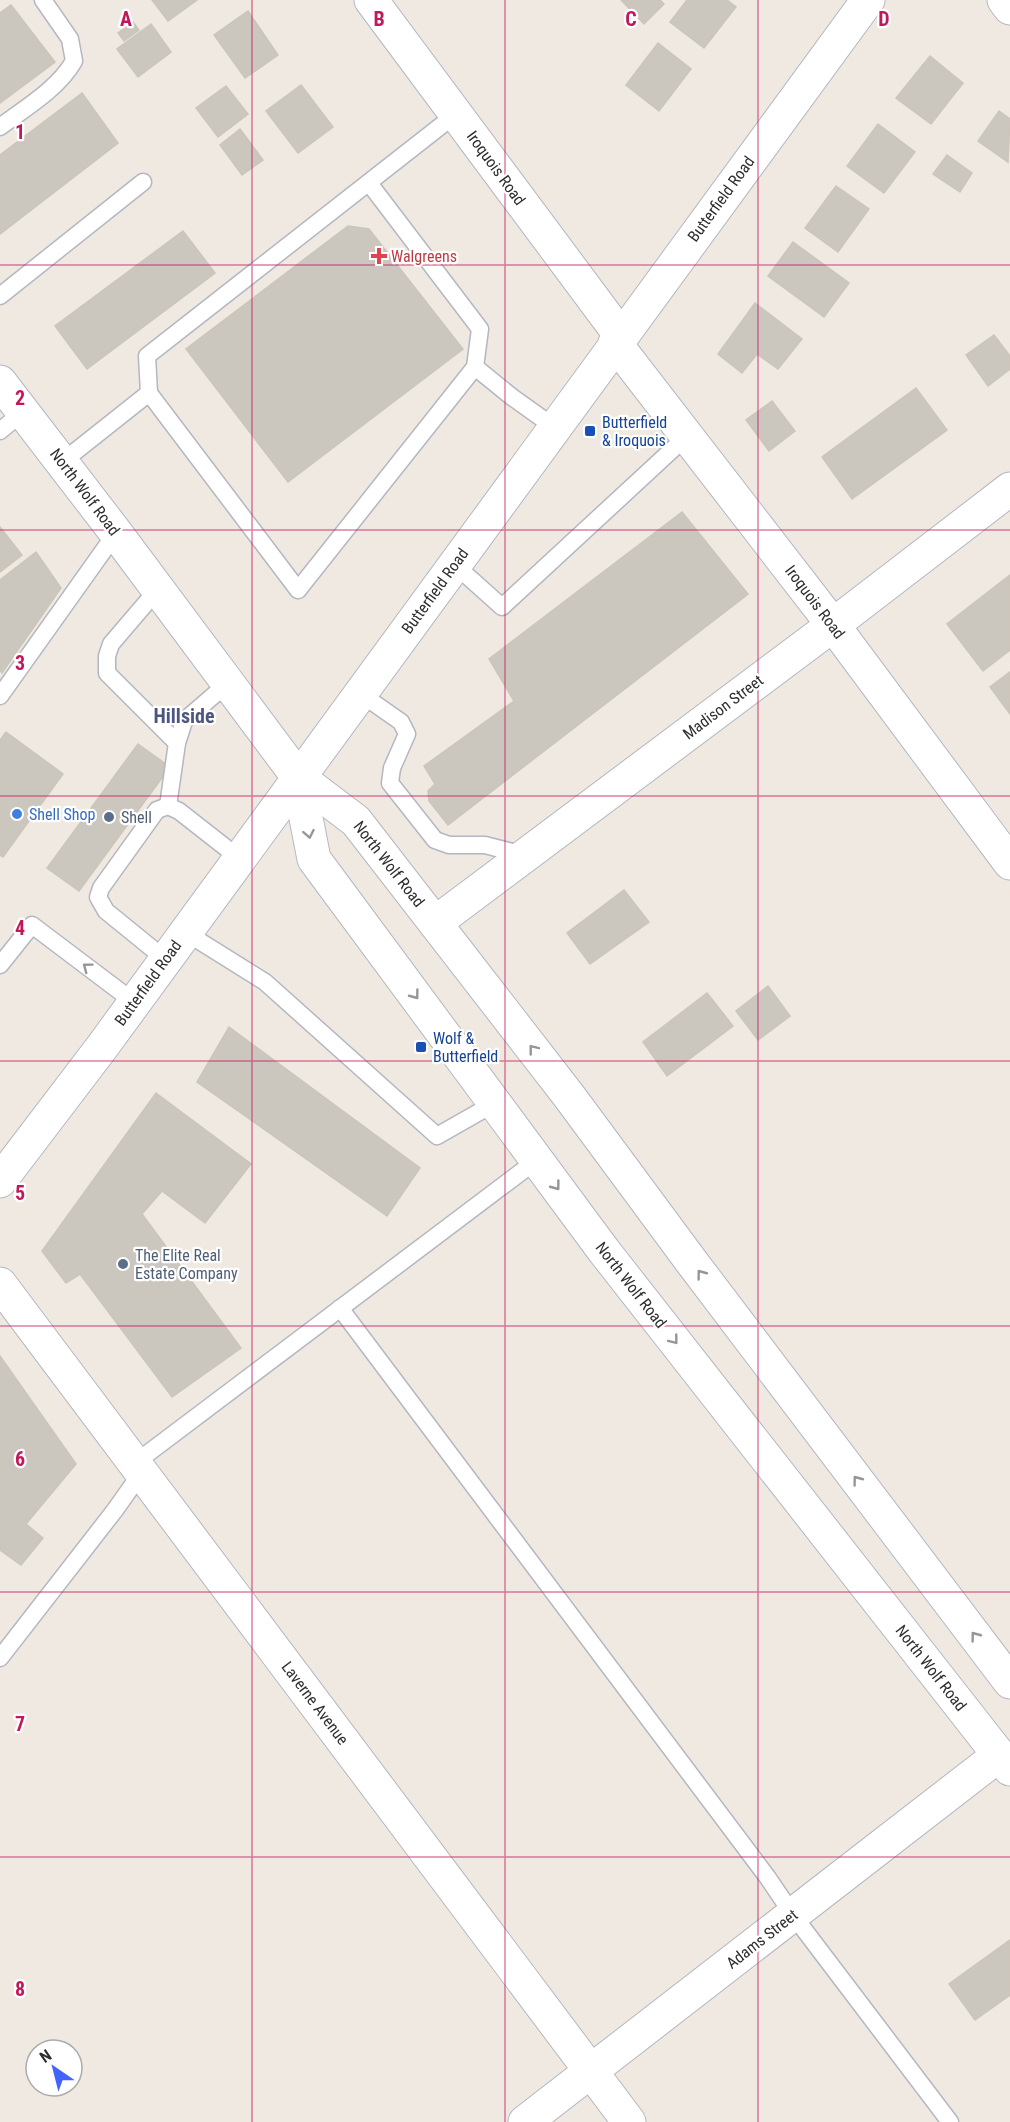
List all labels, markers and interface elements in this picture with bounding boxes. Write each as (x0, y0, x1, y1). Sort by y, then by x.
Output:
text: A (120, 7, 132, 31)
text: B (373, 7, 385, 31)
text: C (625, 7, 637, 31)
text: D (878, 7, 890, 31)
text: 1 (15, 120, 25, 144)
street label: Iroquois Road (463, 127, 529, 209)
street label: Butterfield Road (684, 153, 758, 245)
place label: Walgreens (391, 247, 457, 266)
marker: Walgreens (372, 249, 386, 263)
text: 2 (15, 386, 25, 410)
place label: Butterfield & Iroquois (602, 413, 667, 450)
marker: Butterfield & Iroquois (583, 424, 597, 438)
street label: North Wolf Road (46, 445, 124, 539)
street label: Butterfield Road (398, 545, 472, 637)
street label: Iroquois Road (781, 561, 849, 643)
text: 3 (15, 651, 25, 675)
street label: Madison Street (679, 670, 767, 743)
district label: Hillside (154, 704, 215, 728)
place label: Shell Shop (29, 805, 96, 824)
marker: Shell Shop (10, 807, 24, 821)
place label: Shell (121, 808, 152, 827)
marker: Shell (102, 810, 116, 824)
street label: North Wolf Road (350, 817, 428, 911)
one-way arrow (302, 829, 315, 839)
text: 4 (15, 916, 25, 940)
street label: Butterfield Road (111, 937, 185, 1029)
one-way arrow (83, 963, 94, 974)
one-way arrow (407, 989, 418, 1000)
place label: Wolf & Butterfield (433, 1029, 498, 1066)
marker: Wolf & Butterfield (414, 1040, 428, 1054)
one-way arrow (529, 1045, 540, 1056)
one-way arrow (548, 1179, 559, 1190)
text: 5 (15, 1181, 25, 1205)
street label: North Wolf Road (592, 1238, 670, 1332)
place label: The Elite Real Estate Company (135, 1246, 238, 1283)
marker: The Elite Real Estate Company (116, 1257, 130, 1271)
one-way arrow (698, 1270, 709, 1281)
one-way arrow (667, 1334, 678, 1345)
text: 6 (15, 1447, 25, 1471)
one-way arrow (853, 1476, 864, 1487)
street label: North Wolf Road (892, 1621, 970, 1715)
one-way arrow (971, 1631, 982, 1642)
street label: Laverne Avenue (278, 1658, 352, 1748)
text: 7 (15, 1712, 25, 1736)
street label: Adams Street (723, 1905, 802, 1973)
text: 8 (15, 1977, 25, 2001)
north arrow (24, 2038, 84, 2098)
text: N (36, 2046, 55, 2067)

